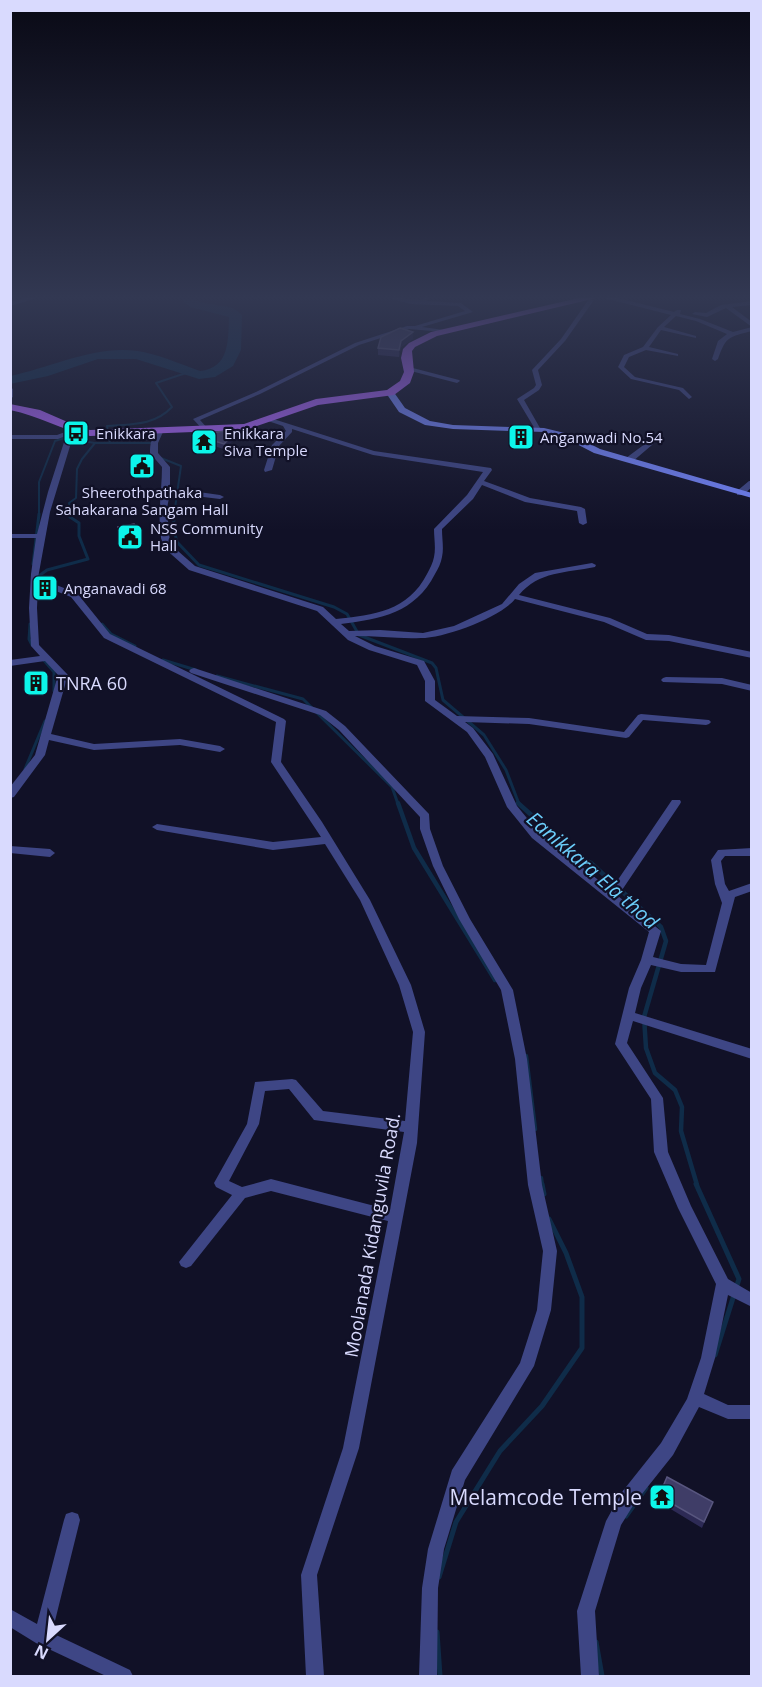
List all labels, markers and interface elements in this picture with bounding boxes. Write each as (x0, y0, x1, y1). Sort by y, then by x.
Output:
bus stop icon: Enikkara (61, 418, 91, 448)
building icon: Anganwadi No.54 (506, 422, 536, 452)
place label: Enikkara (96, 423, 156, 443)
place label: Enikkara Siva Temple (224, 423, 308, 460)
temple icon: Enikkara Siva Temple (189, 427, 219, 457)
place label: Anganwadi No.54 (540, 427, 663, 447)
public building icon: Sheerothpathaka Sahakarana Sangam Hall (127, 451, 157, 481)
place label: Sheerothpathaka Sahakarana Sangam Hall (55, 482, 229, 519)
place label: NSS Community Hall (150, 518, 263, 555)
public building icon: NSS Community Hall (115, 522, 145, 552)
building icon: Anganavadi 68 (30, 573, 60, 603)
place label: Anganavadi 68 (64, 578, 167, 598)
building icon: TNRA 60 (21, 668, 51, 698)
place label: TNRA 60 (56, 671, 127, 695)
water label: Eanikkara Ela thod (521, 805, 665, 935)
street label: Moolanada Kidanguvila Road. (339, 1111, 405, 1359)
temple icon: Melamcode Temple (647, 1482, 677, 1512)
place label: Melamcode Temple (449, 1483, 642, 1511)
north arrow (18, 1609, 78, 1669)
text: N (30, 1640, 52, 1665)

